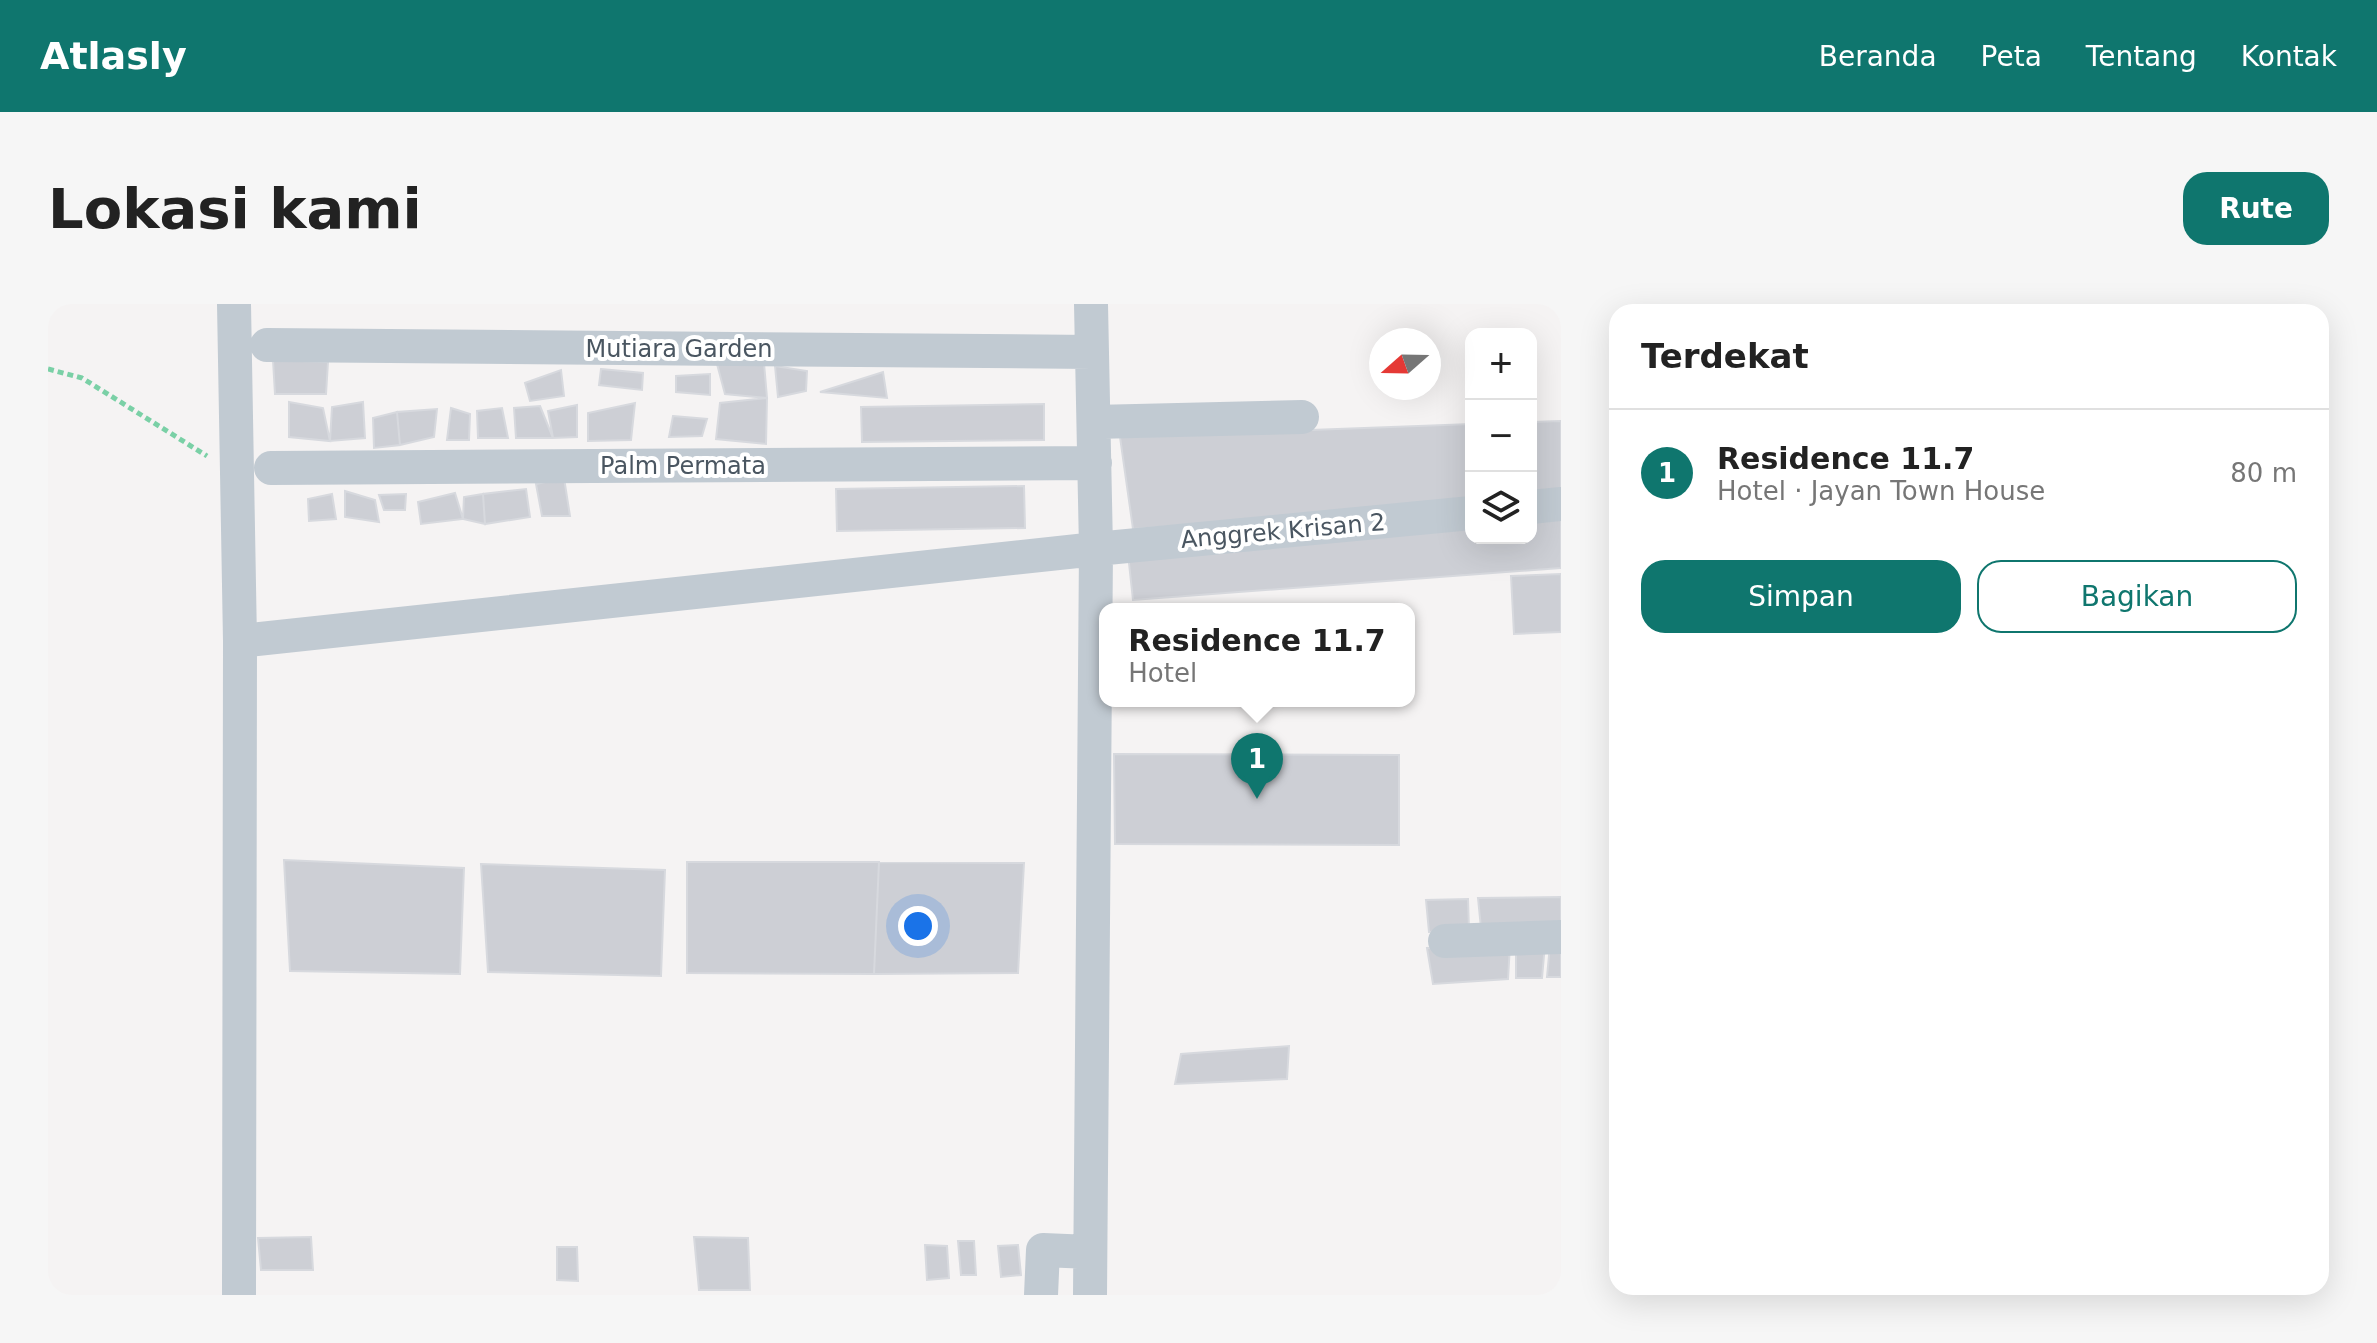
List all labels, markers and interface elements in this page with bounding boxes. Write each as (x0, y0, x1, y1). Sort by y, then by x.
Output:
text: Atlasly (40, 34, 187, 78)
text: Beranda (1819, 40, 1937, 73)
text: Peta (1981, 40, 2042, 73)
text: Tentang (2086, 40, 2197, 73)
text: Kontak (2241, 40, 2337, 73)
button: Rute (2183, 172, 2329, 245)
text: Lokasi kami (48, 176, 422, 241)
north arrow (1369, 328, 1441, 400)
map controls (1465, 328, 1537, 544)
button: + (1465, 328, 1537, 400)
street label: Mutiara Garden (586, 335, 772, 363)
text: Terdekat (1641, 336, 1809, 376)
button: − (1465, 400, 1537, 472)
text: Residence 11.7 (1717, 441, 1974, 476)
street label: Palm Permata (600, 452, 766, 480)
text: 1 (1658, 458, 1676, 488)
text: 80 m (2230, 458, 2297, 488)
button: layers (1465, 472, 1537, 544)
text: Hotel · Jayan Town House (1717, 476, 2045, 506)
street label: Anggrek Krisan 2 (1180, 508, 1386, 554)
button: Simpan (1641, 560, 1961, 633)
button: Bagikan (1977, 560, 2297, 633)
popup (1099, 603, 1415, 707)
text: Residence 11.7 (1128, 623, 1386, 658)
text: Hotel (1128, 658, 1197, 688)
pin: 1 (1231, 733, 1283, 799)
your location (898, 906, 938, 946)

